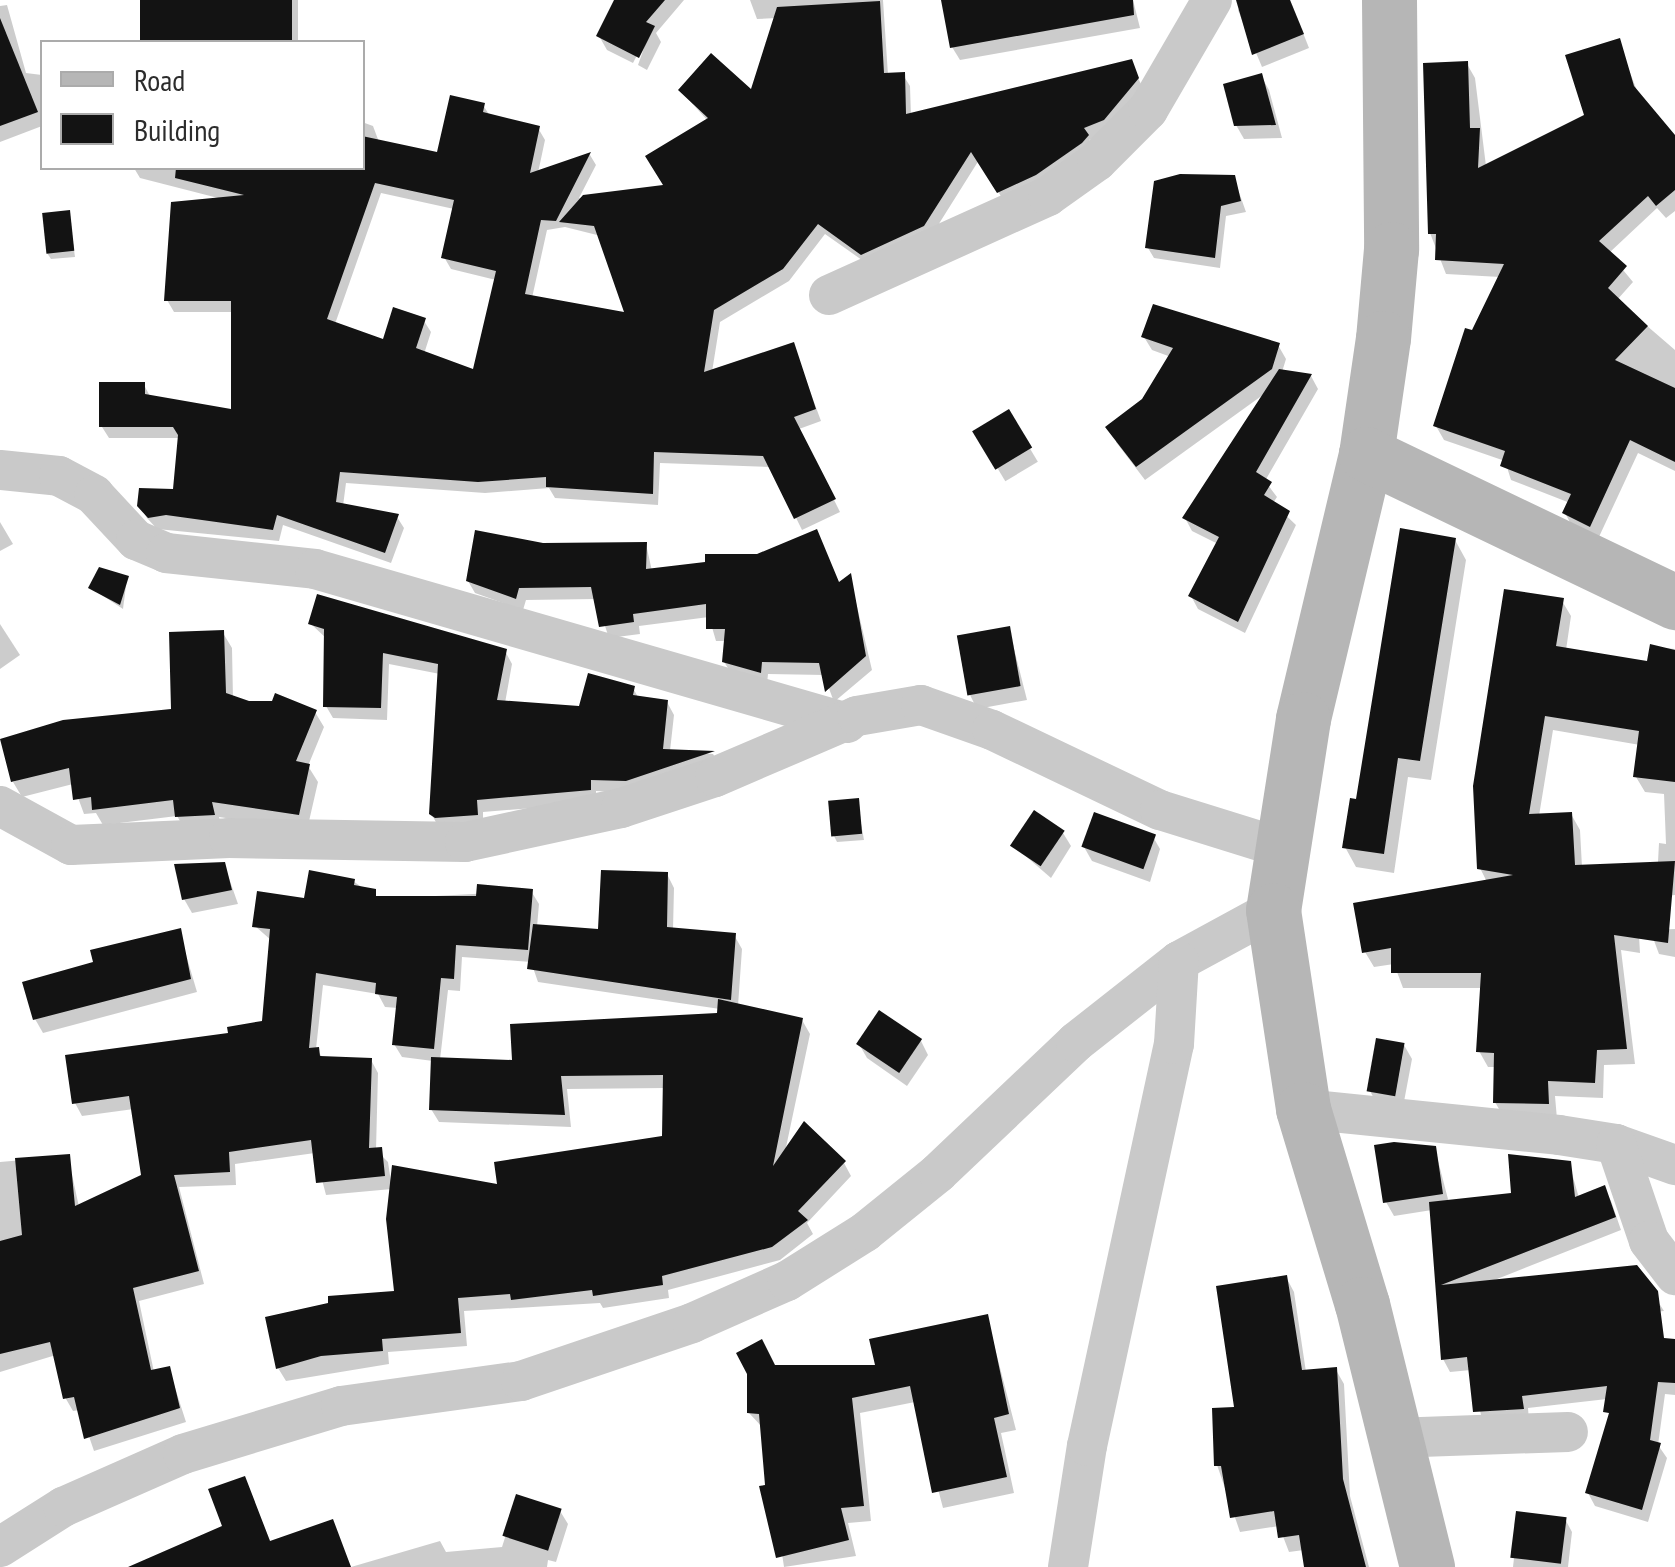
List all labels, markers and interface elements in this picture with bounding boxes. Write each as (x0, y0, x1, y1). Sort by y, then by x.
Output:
legend (40, 40, 365, 170)
text: Road (134, 60, 185, 99)
text: Building (134, 110, 220, 149)

